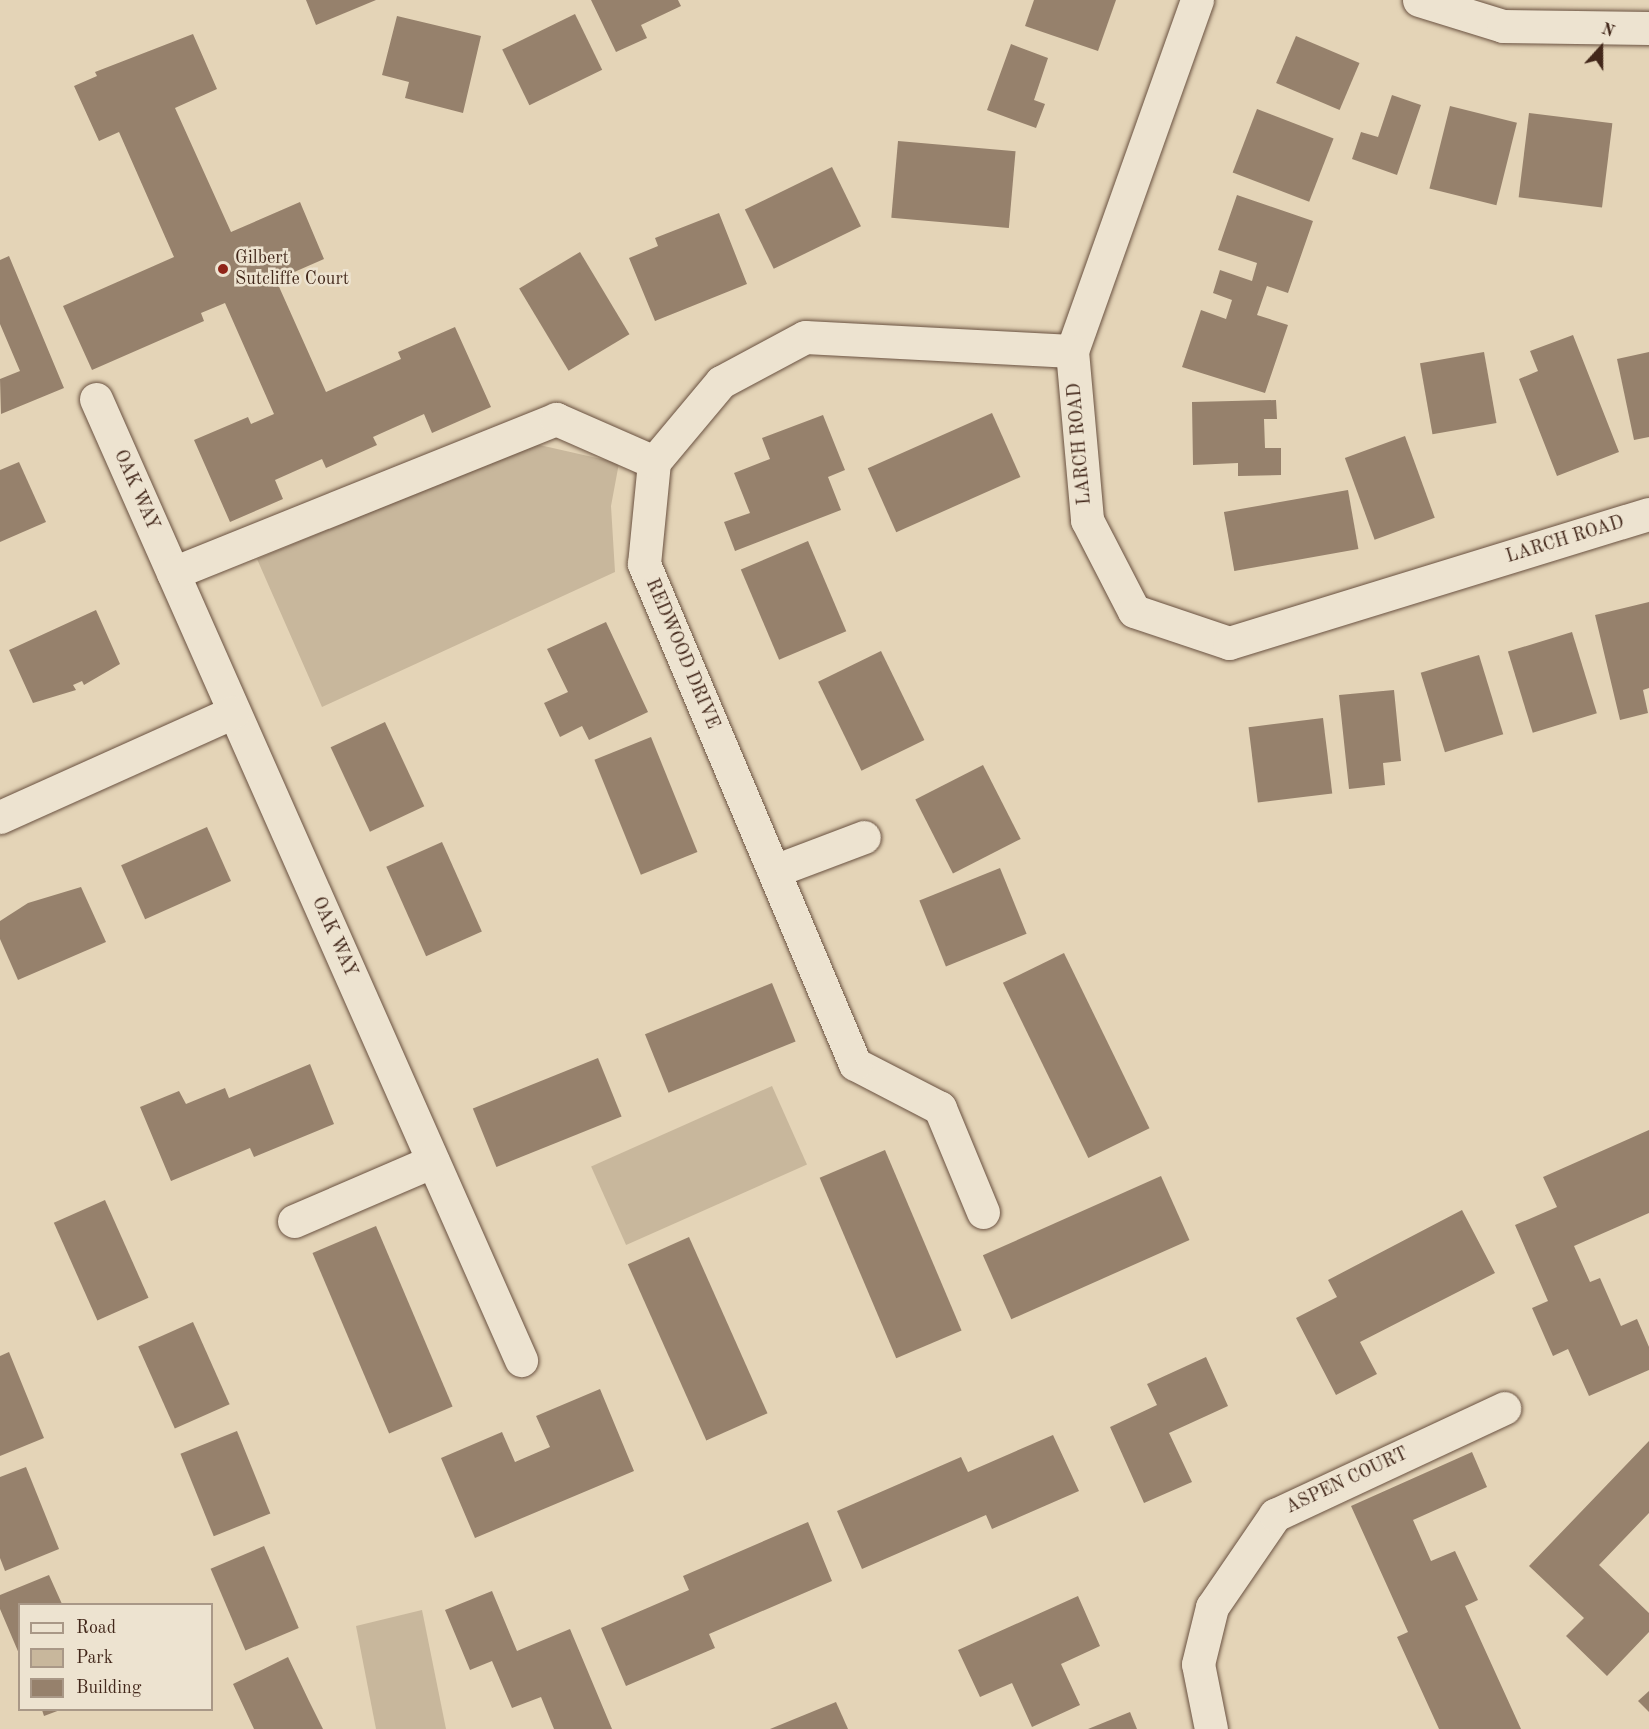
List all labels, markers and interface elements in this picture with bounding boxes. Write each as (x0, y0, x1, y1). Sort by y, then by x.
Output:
north arrow (1571, 18, 1631, 78)
text: N (1599, 22, 1616, 41)
place label: Gilbert Sutcliffe Court (235, 248, 349, 290)
marker: Gilbert Sutcliffe Court (216, 262, 230, 276)
street label: LARCH ROAD (1064, 382, 1096, 506)
street label: OAK WAY (109, 447, 163, 533)
street label: LARCH ROAD (1503, 512, 1627, 568)
street label: REDWOOD DRIVE (641, 576, 723, 732)
street label: OAK WAY (307, 894, 361, 980)
street label: ASPEN COURT (1282, 1443, 1412, 1519)
legend (18, 1603, 213, 1711)
text: Road (76, 1619, 116, 1637)
text: Park (76, 1649, 113, 1667)
text: Building (76, 1679, 141, 1697)

